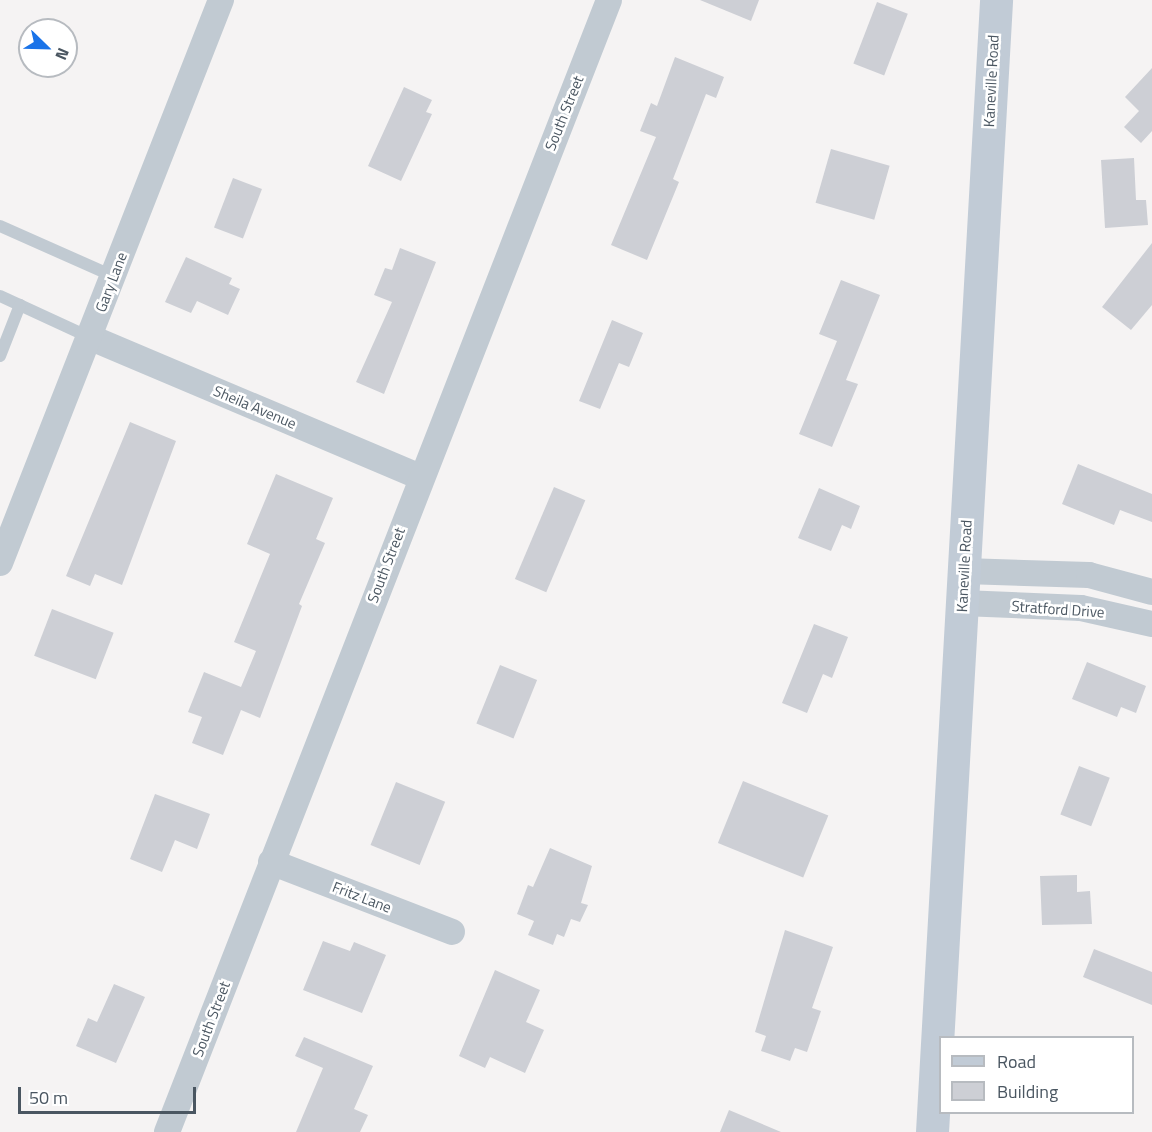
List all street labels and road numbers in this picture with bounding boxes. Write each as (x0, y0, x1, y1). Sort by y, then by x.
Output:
street label: Kaneville Road (980, 34, 1002, 128)
street label: South Street (541, 73, 587, 153)
street label: Gary Lane (91, 249, 131, 315)
street label: Sheila Avenue (211, 381, 299, 433)
street label: Kaneville Road (953, 519, 975, 613)
street label: South Street (363, 525, 409, 605)
street label: Stratford Drive (1011, 597, 1105, 621)
street label: Fritz Lane (330, 878, 394, 916)
street label: South Street (188, 979, 234, 1059)

